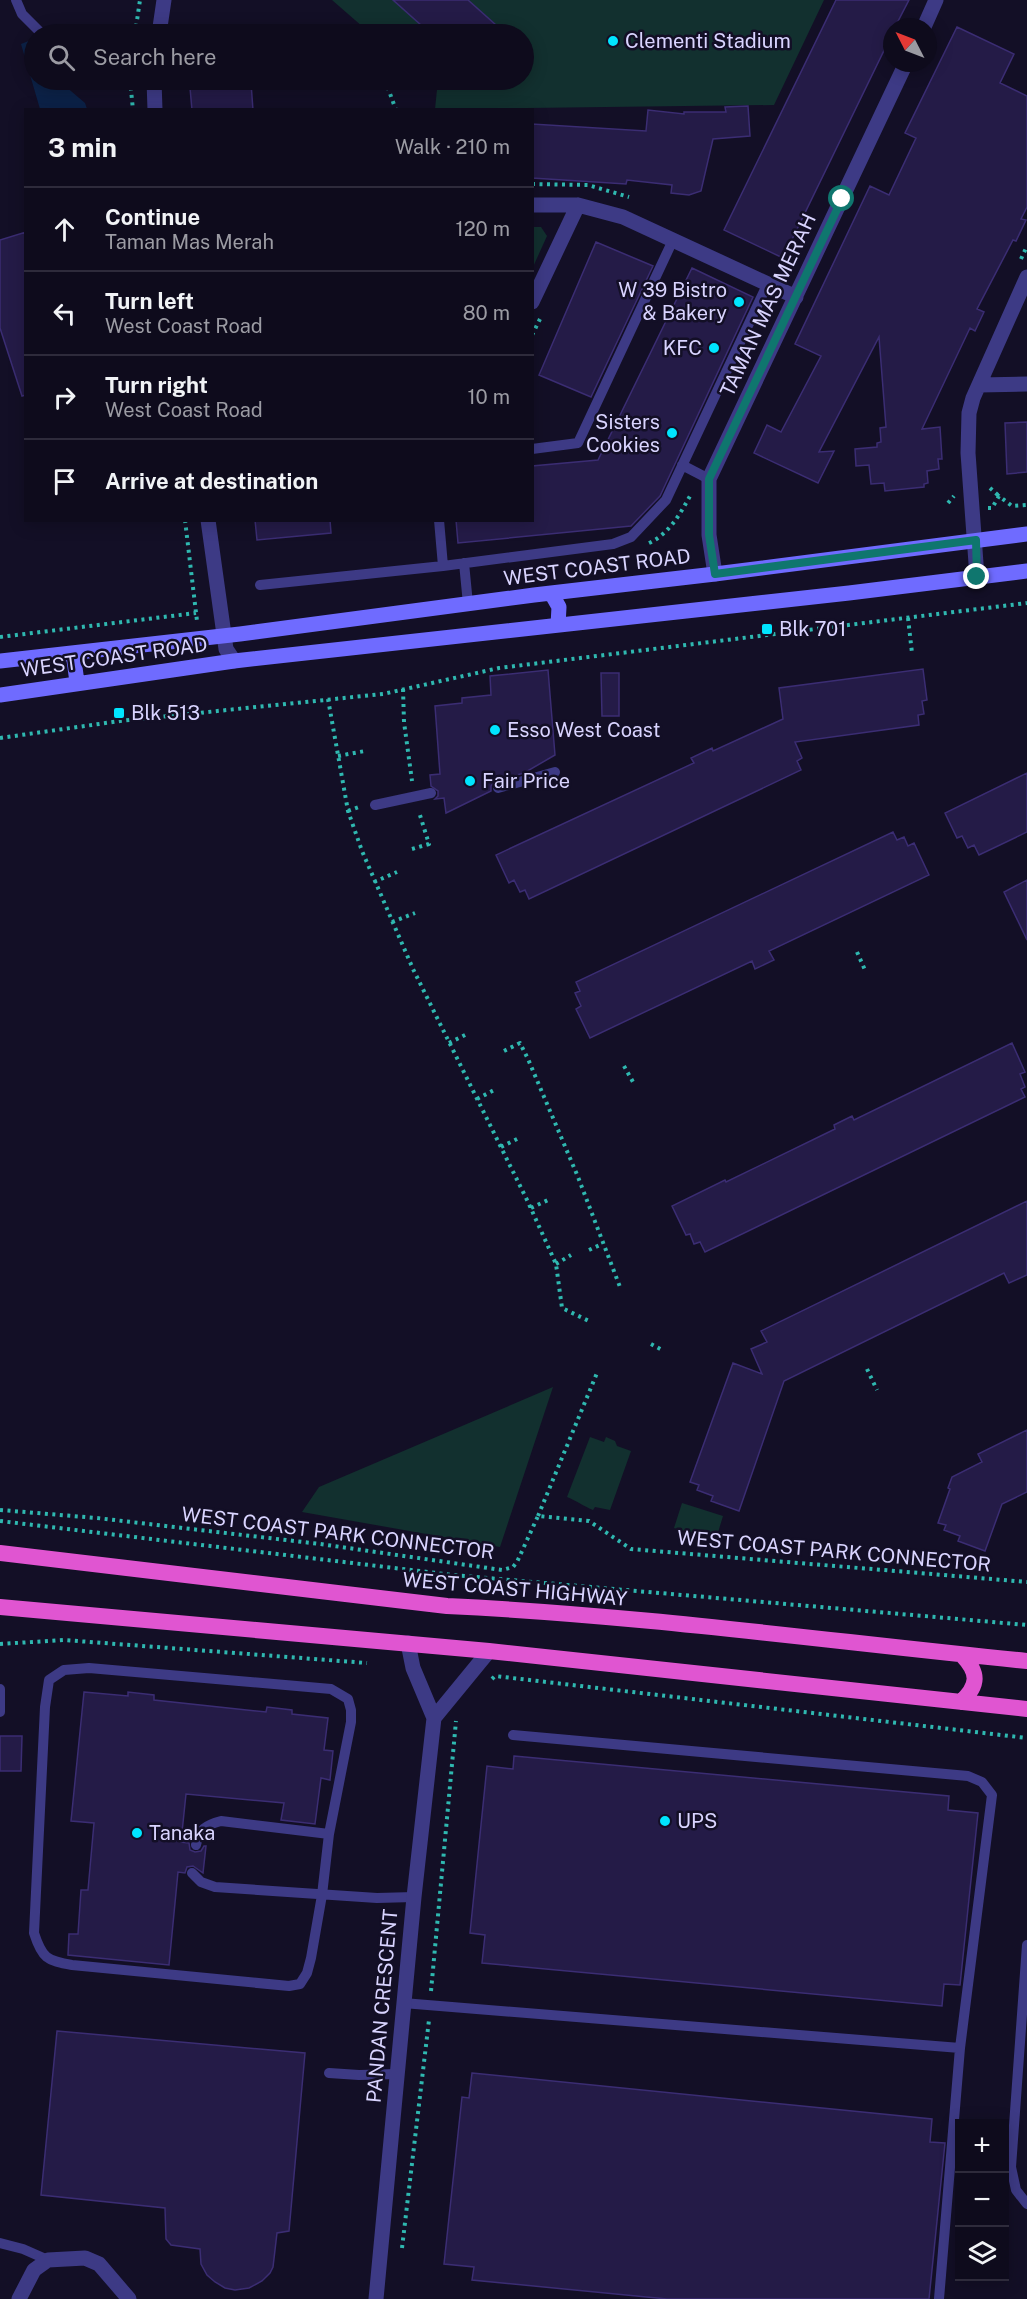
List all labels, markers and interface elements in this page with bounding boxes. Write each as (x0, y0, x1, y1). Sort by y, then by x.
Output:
north arrow (883, 18, 937, 72)
search box (24, 24, 534, 90)
place label: Clementi Stadium (625, 29, 791, 53)
marker: Clementi Stadium (606, 34, 620, 48)
icon: search (45, 41, 78, 74)
text: Search here (93, 44, 217, 70)
text: 3 min (48, 132, 117, 163)
text: Walk · 210 m (395, 135, 510, 159)
route start (828, 185, 854, 211)
text: Continue (105, 204, 200, 230)
street label: TAMAN MAS MERAH (715, 210, 821, 400)
icon: ahead (48, 213, 81, 246)
text: 120 m (456, 217, 510, 241)
text: Taman Mas Merah (105, 230, 274, 254)
place label: W 39 Bistro & Bakery (618, 278, 727, 325)
text: Turn left (105, 288, 194, 314)
marker: W 39 Bistro & Bakery (732, 295, 746, 309)
icon: left (48, 297, 81, 330)
text: 80 m (463, 301, 510, 325)
text: West Coast Road (105, 314, 263, 338)
place label: KFC (663, 336, 702, 360)
marker: KFC (707, 341, 721, 355)
text: Turn right (105, 372, 208, 398)
icon: right (48, 381, 81, 414)
text: 10 m (467, 385, 510, 409)
text: West Coast Road (105, 398, 263, 422)
place label: Sisters Cookies (586, 410, 660, 457)
marker: Sisters Cookies (665, 426, 679, 440)
icon: arrive (48, 465, 81, 498)
text: Arrive at destination (105, 468, 318, 494)
street label: WEST COAST ROAD (502, 544, 692, 590)
route end (963, 563, 989, 589)
place label: Blk 701 (779, 617, 846, 641)
marker: Blk 701 (760, 622, 774, 636)
street label: WEST COAST ROAD (19, 632, 209, 682)
place label: Blk 513 (131, 701, 200, 725)
marker: Blk 513 (112, 706, 126, 720)
place label: Esso West Coast (507, 718, 661, 742)
marker: Esso West Coast (488, 723, 502, 737)
place label: Fair Price (482, 769, 570, 793)
marker: Fair Price (463, 774, 477, 788)
street label: WEST COAST PARK CONNECTOR (180, 1502, 496, 1564)
street label: WEST COAST PARK CONNECTOR (676, 1525, 992, 1577)
street label: WEST COAST HIGHWAY (402, 1567, 628, 1611)
place label: UPS (677, 1809, 717, 1833)
marker: UPS (658, 1814, 672, 1828)
place label: Tanaka (149, 1821, 215, 1845)
marker: Tanaka (130, 1826, 144, 1840)
street label: PANDAN CRESCENT (362, 1908, 402, 2104)
map controls (955, 2119, 1009, 2281)
button: + (955, 2119, 1009, 2173)
button: − (955, 2173, 1009, 2227)
button: layers (955, 2227, 1009, 2281)

